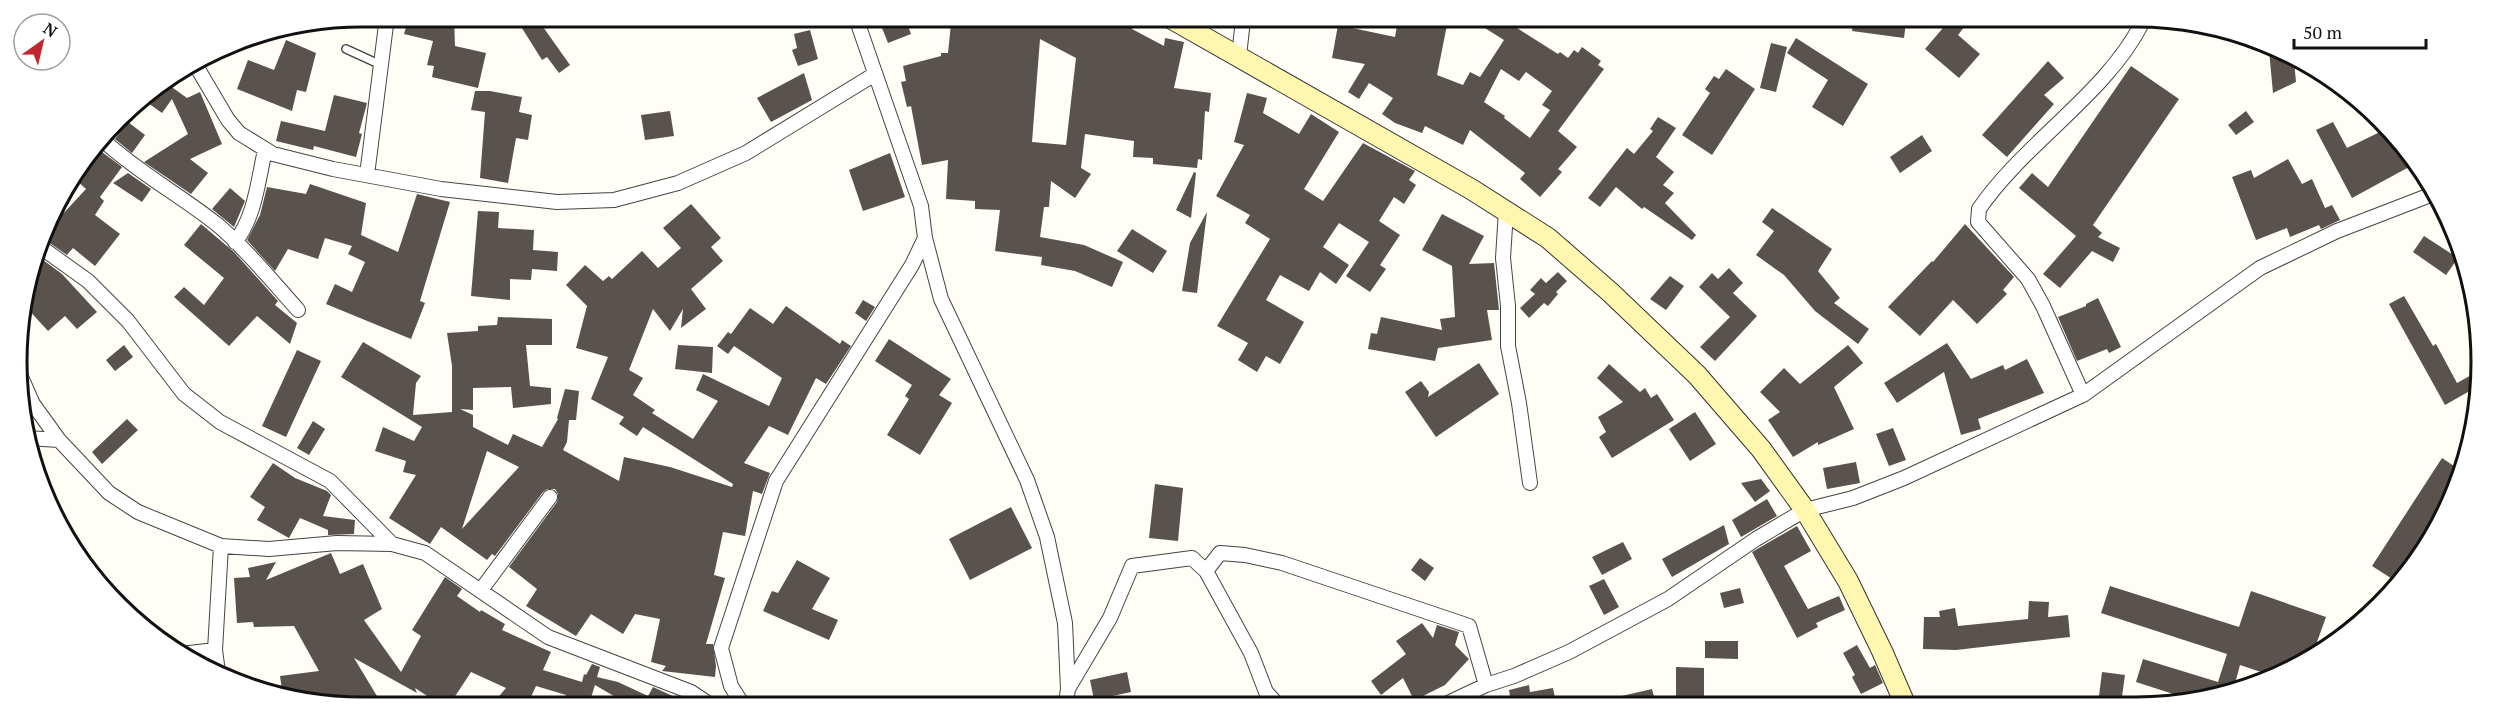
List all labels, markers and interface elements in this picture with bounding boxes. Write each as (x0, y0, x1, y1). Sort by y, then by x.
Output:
north arrow (12, 12, 72, 72)
scale bar (2294, 12, 2426, 50)
text: N (39, 17, 62, 42)
text: 50 m (2303, 20, 2343, 44)

